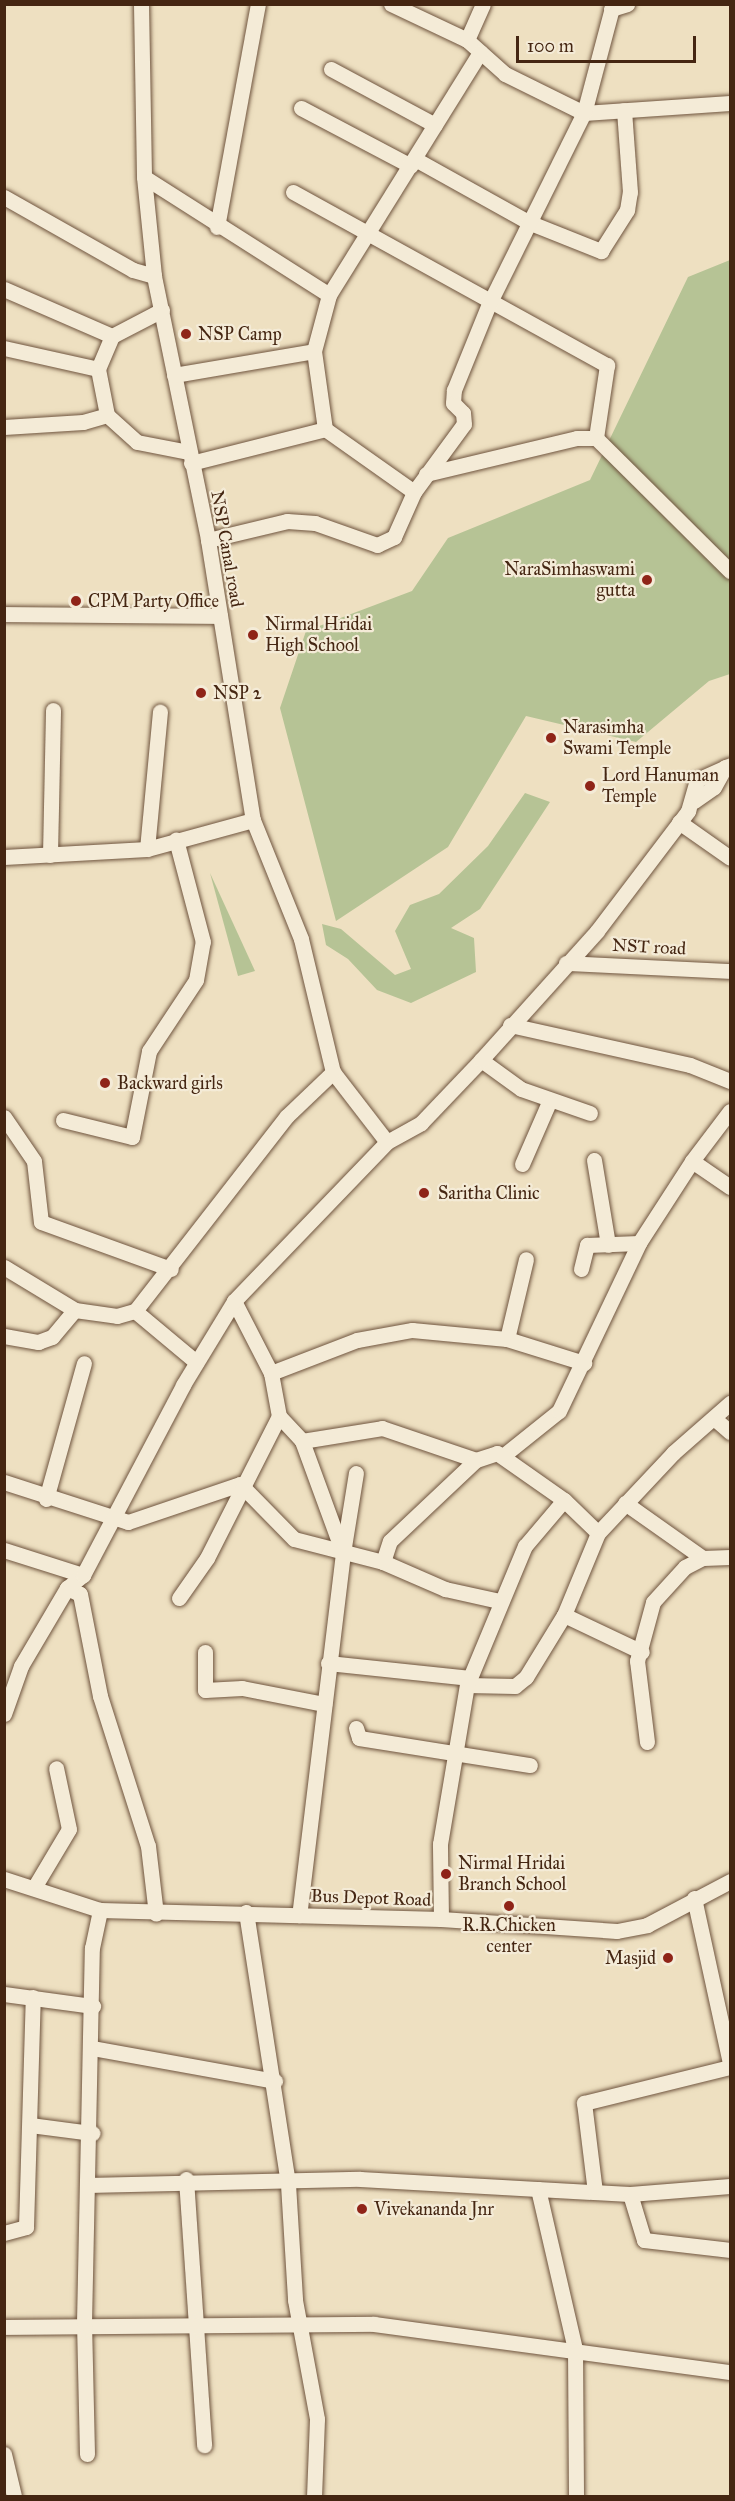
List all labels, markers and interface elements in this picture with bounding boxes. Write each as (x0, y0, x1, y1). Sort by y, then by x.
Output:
scale bar (519, 24, 699, 62)
text: 100 m (527, 35, 574, 57)
place label: NSP Camp (198, 323, 282, 345)
marker: NSP Camp (179, 327, 193, 341)
street label: NSP Canal road (206, 489, 248, 609)
place label: NaraSimhaswami gutta (504, 559, 635, 602)
marker: NaraSimhaswami gutta (640, 573, 654, 587)
place label: CPM Party Office (88, 590, 219, 612)
marker: CPM Party Office (69, 594, 83, 608)
place label: Nirmal Hridai High School (265, 614, 372, 656)
marker: Nirmal Hridai High School (246, 628, 260, 642)
place label: NSP 2 (213, 682, 262, 704)
marker: NSP 2 (194, 686, 208, 700)
place label: Narasimha Swami Temple (563, 717, 671, 760)
marker: Narasimha Swami Temple (544, 731, 558, 745)
place label: Lord Hanuman Temple (602, 765, 719, 808)
marker: Lord Hanuman Temple (583, 779, 597, 793)
street label: NST road (611, 934, 687, 960)
place label: Backward girls (117, 1072, 223, 1094)
marker: Backward girls (98, 1076, 112, 1090)
place label: Saritha Clinic (438, 1182, 540, 1204)
marker: Saritha Clinic (415, 1184, 433, 1202)
place label: Nirmal Hridai Branch School (458, 1853, 566, 1896)
marker: Nirmal Hridai Branch School (439, 1867, 453, 1881)
street label: Bus Depot Road (310, 1885, 432, 1911)
marker: R.R.Chicken center (502, 1899, 516, 1913)
place label: R.R.Chicken center (462, 1915, 556, 1958)
place label: Masjid (605, 1947, 656, 1969)
marker: Masjid (661, 1951, 675, 1965)
place label: Vivekananda Jnr (374, 2198, 494, 2220)
marker: Vivekananda Jnr (355, 2202, 369, 2216)

